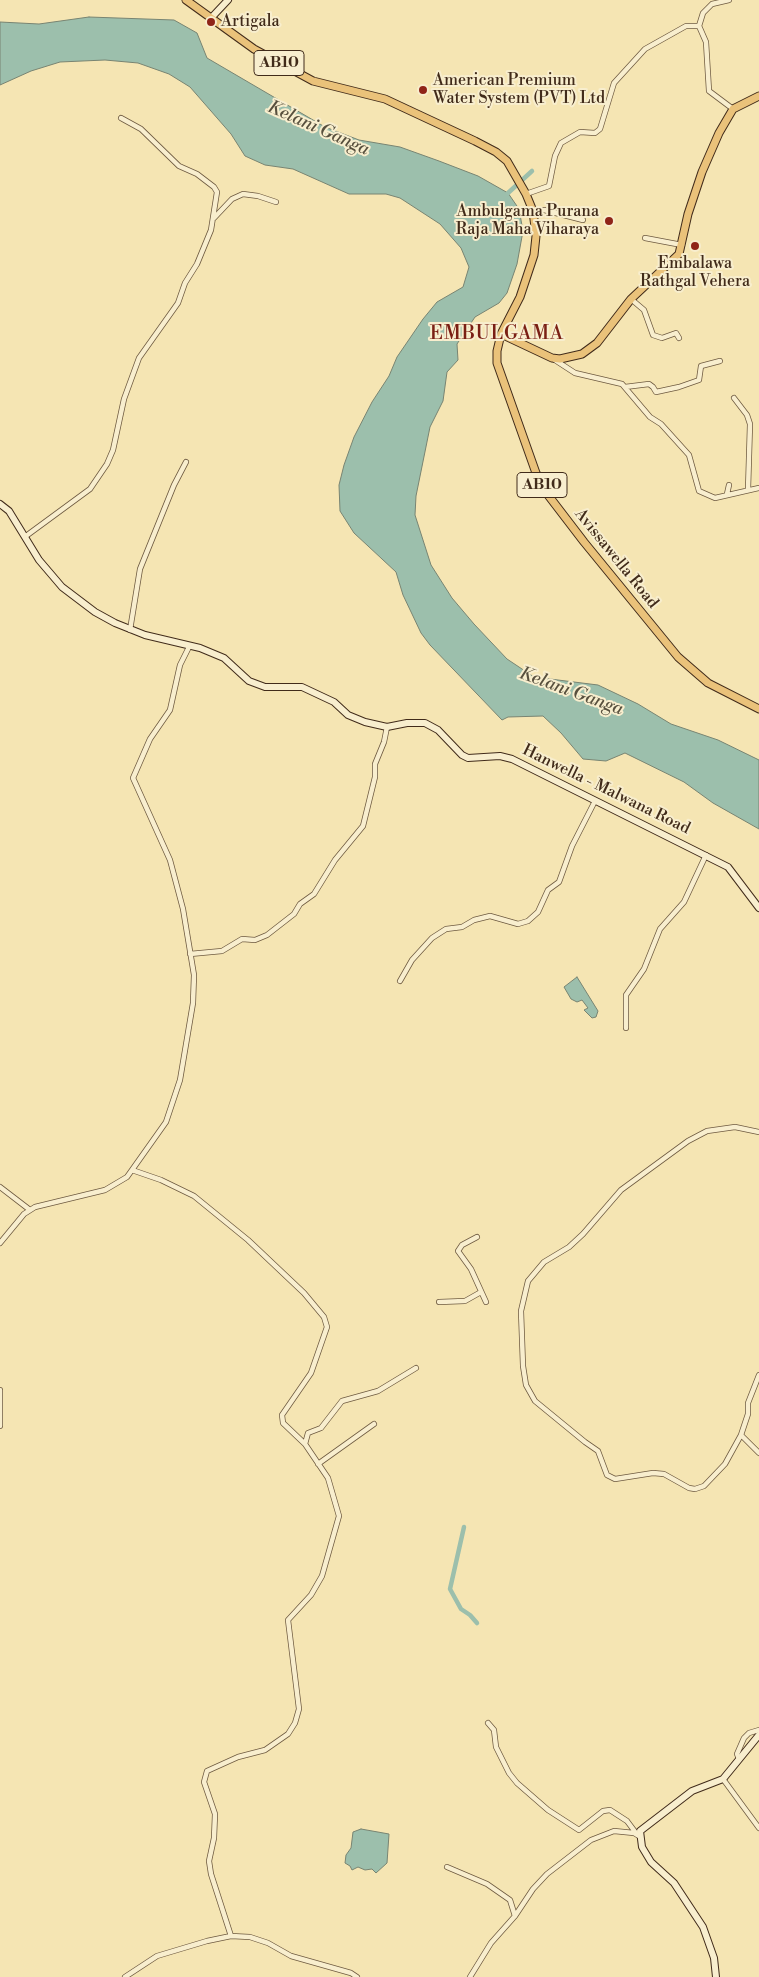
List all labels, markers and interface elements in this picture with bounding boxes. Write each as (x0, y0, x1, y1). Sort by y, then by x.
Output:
place label: Artigala (221, 12, 279, 32)
marker: Artigala (205, 16, 217, 28)
road number: AB10 (254, 50, 304, 76)
place label: American Premium Water System (PVT) Ltd (433, 71, 605, 109)
marker: American Premium Water System (PVT) Ltd (417, 84, 429, 96)
water label: Kelani Ganga (264, 97, 372, 161)
place label: Ambulgama Purana Raja Maha Viharaya (456, 202, 599, 240)
marker: Ambulgama Purana Raja Maha Viharaya (603, 215, 615, 227)
marker: Embalawa Rathgal Vehera (689, 240, 701, 252)
place label: Embalawa Rathgal Vehera (640, 254, 750, 292)
district label: EMBULGAMA (429, 323, 565, 345)
road number: AB10 (517, 472, 567, 498)
street label: Avissawella Road (570, 505, 662, 613)
water label: Kelani Ganga (516, 663, 626, 721)
street label: Hanwella - Malwana Road (519, 741, 693, 839)

